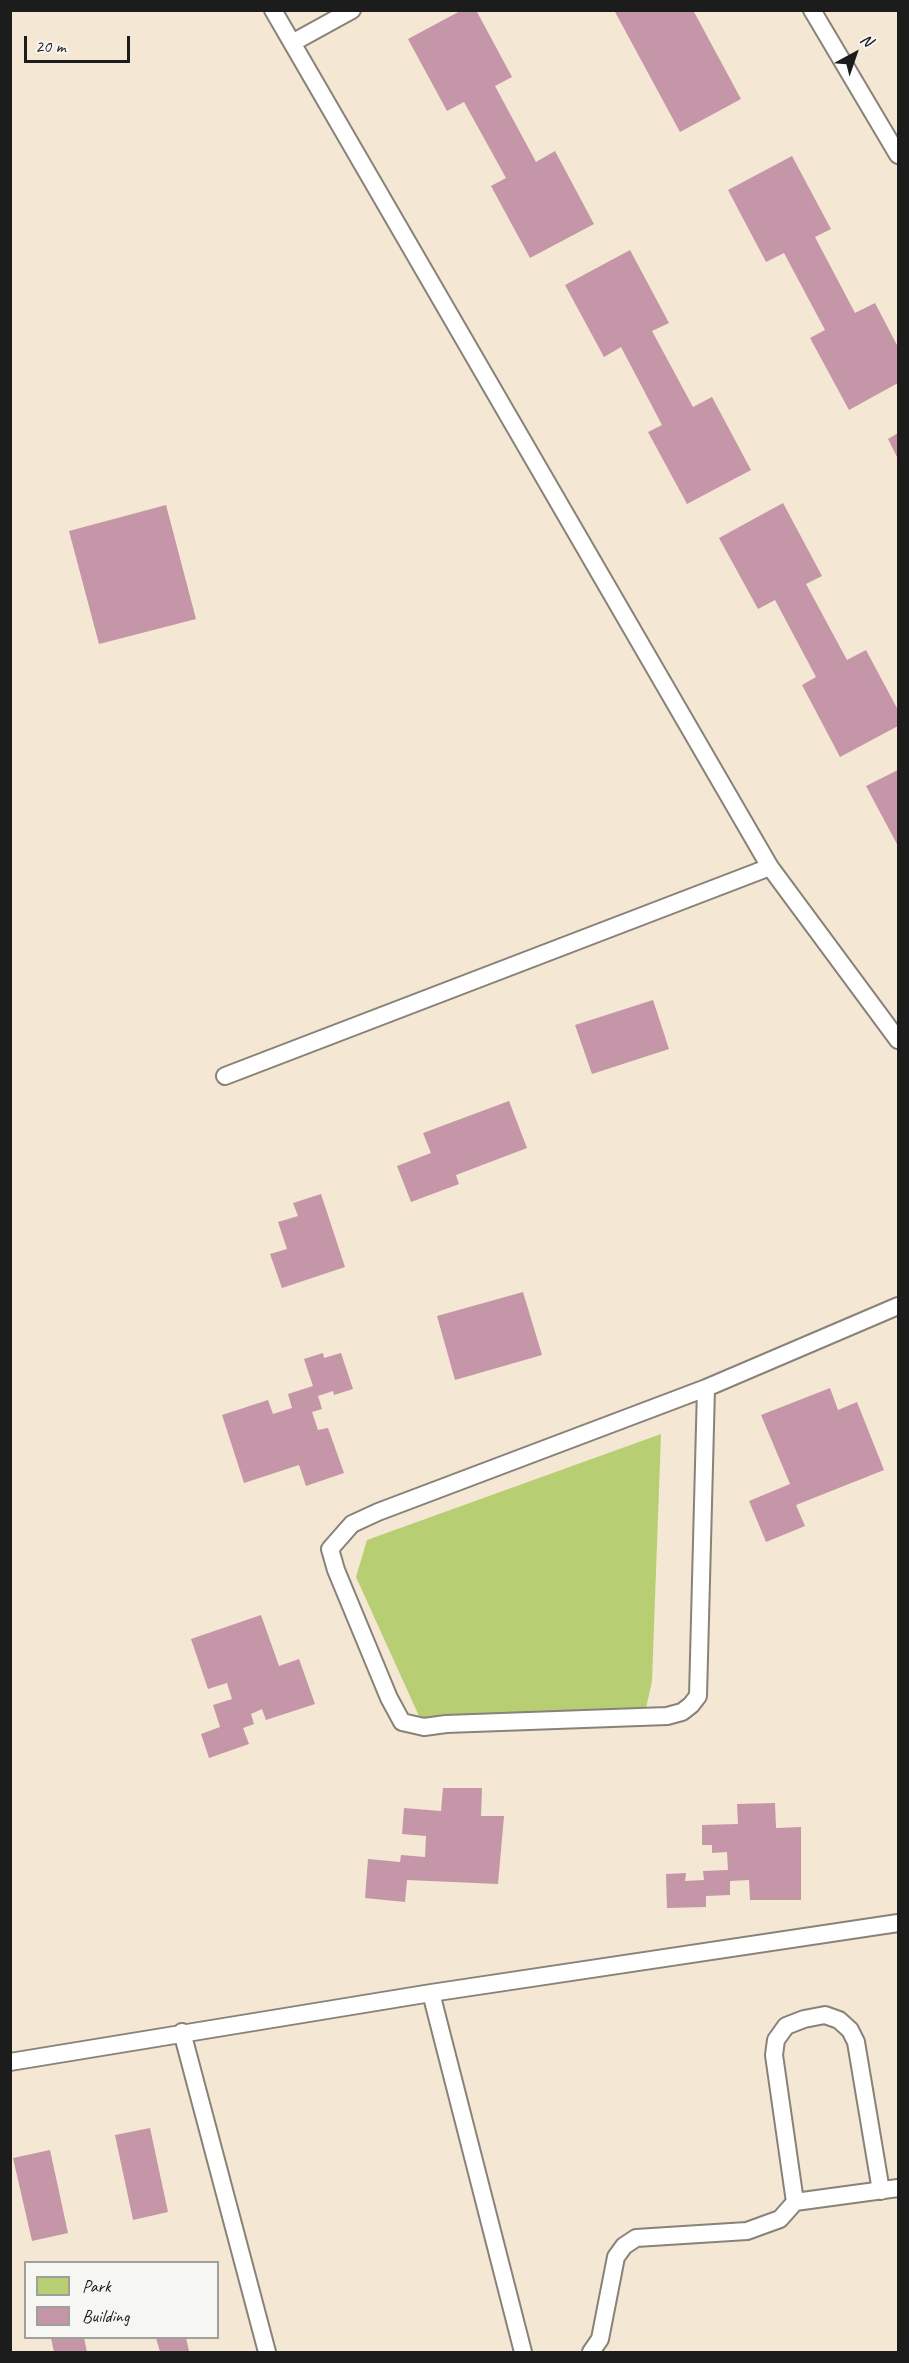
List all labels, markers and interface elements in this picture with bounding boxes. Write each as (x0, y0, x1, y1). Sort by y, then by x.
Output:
scale bar (27, 24, 134, 62)
north arrow (825, 24, 885, 84)
text: N (856, 29, 877, 51)
text: 20 m (35, 35, 66, 57)
legend (24, 2261, 219, 2339)
text: Park (82, 2275, 111, 2297)
text: Building (82, 2305, 129, 2327)

